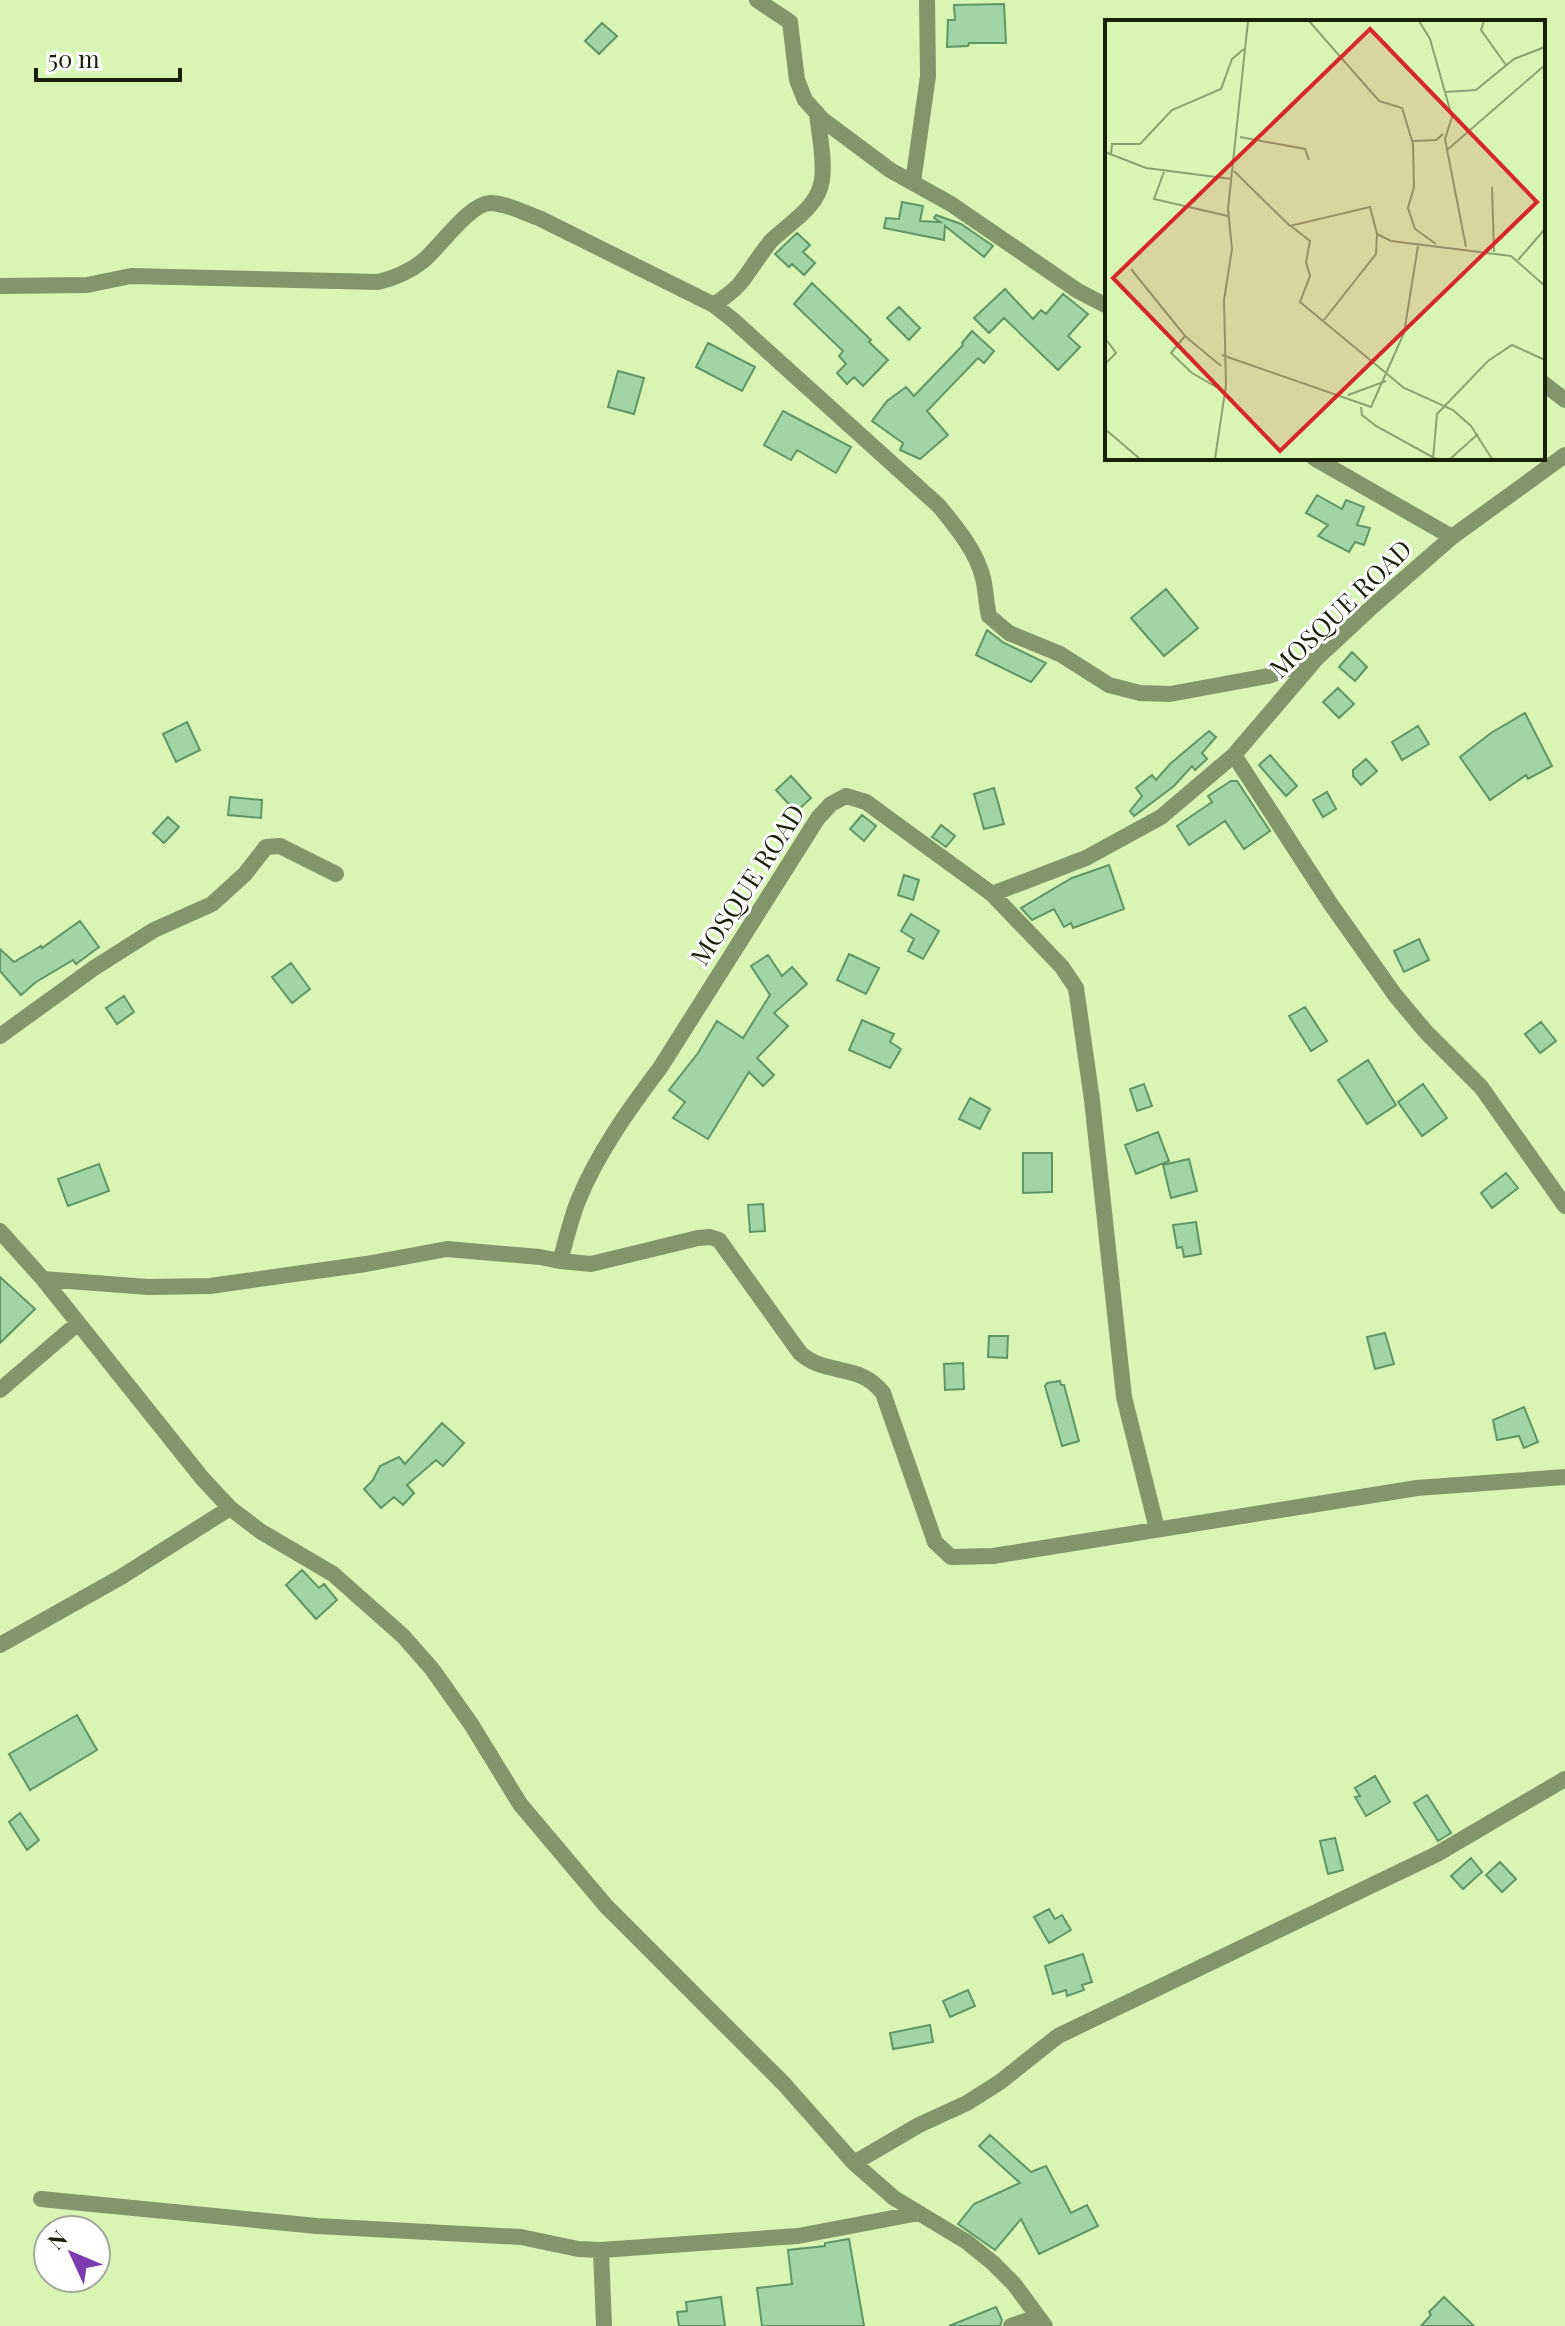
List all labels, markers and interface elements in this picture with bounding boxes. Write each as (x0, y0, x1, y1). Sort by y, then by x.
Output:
inset map (1105, 20, 1545, 460)
scale bar (36, 32, 180, 82)
text: 50 m (48, 42, 100, 74)
street label: MOSQUE ROAD (1261, 531, 1419, 685)
street label: MOSQUE ROAD (682, 797, 812, 971)
north arrow (32, 2214, 112, 2294)
text: N (41, 2223, 73, 2256)

